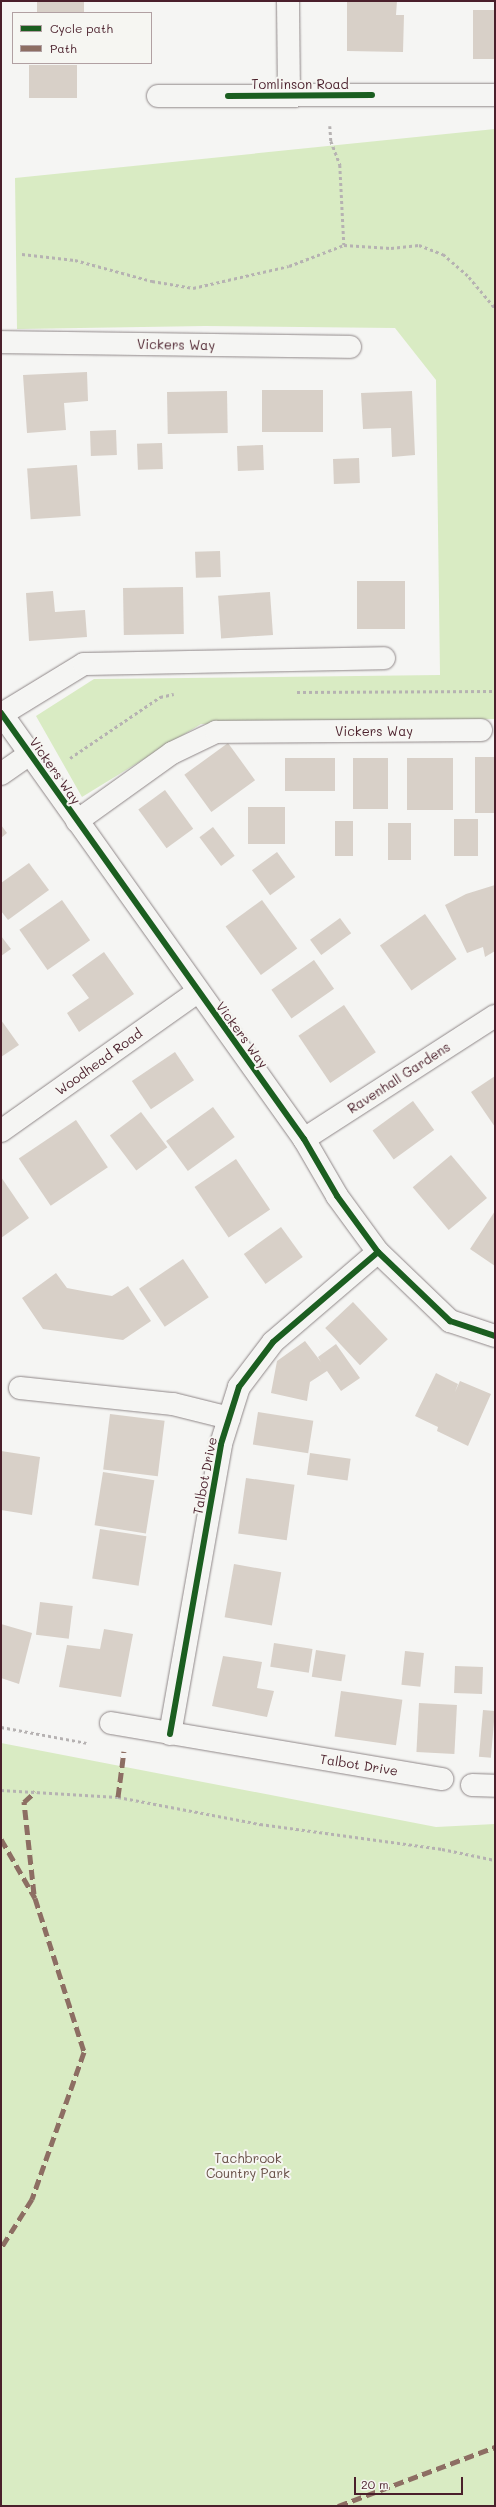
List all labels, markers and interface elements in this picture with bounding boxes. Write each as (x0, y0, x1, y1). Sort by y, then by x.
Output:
legend (12, 12, 152, 64)
text: Cycle path (50, 20, 113, 36)
text: Path (50, 40, 77, 56)
street label: Tomlinson Road (251, 76, 349, 92)
street label: Vickers Way (137, 337, 215, 353)
street label: Vickers Way (335, 723, 413, 739)
street label: Vickers Way (26, 734, 84, 808)
street label: Vickers Way (213, 999, 271, 1071)
street label: Woodhead Road (53, 1025, 145, 1099)
street label: Ravenhall Gardens (345, 1039, 453, 1117)
street label: Talbot Drive (190, 1436, 220, 1516)
street label: Talbot Drive (319, 1751, 399, 1779)
park label: Tachbrook Country Park (206, 2151, 290, 2182)
scale bar (356, 2469, 465, 2495)
text: 20 m (361, 2476, 389, 2492)

